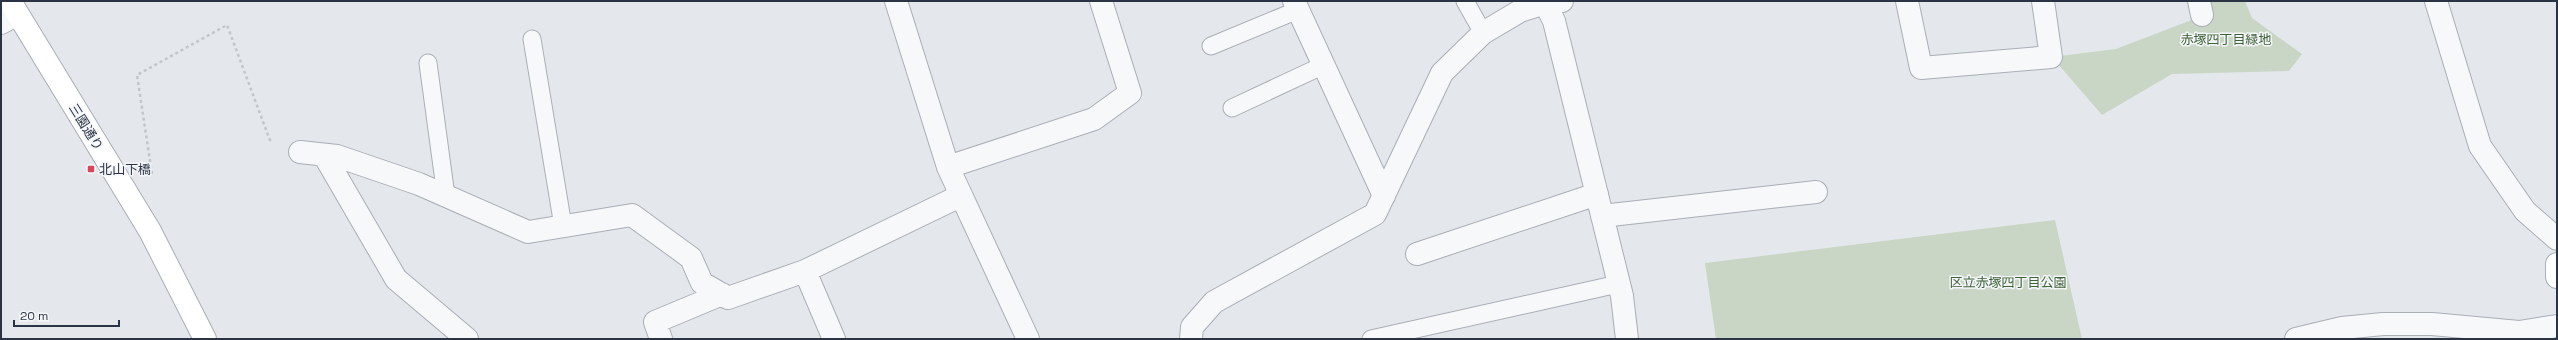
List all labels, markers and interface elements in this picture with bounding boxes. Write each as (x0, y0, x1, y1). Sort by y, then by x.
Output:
park label: 赤塚四丁目緑地 (2180, 31, 2272, 48)
street label: 三園通り (65, 100, 107, 154)
place label: 北山下橋 (99, 161, 151, 178)
marker: 北山下橋 (86, 164, 96, 174)
park label: 区立赤塚四丁目公園 (1949, 274, 2067, 291)
scale bar (14, 302, 119, 328)
text: 20 m (20, 308, 48, 324)

